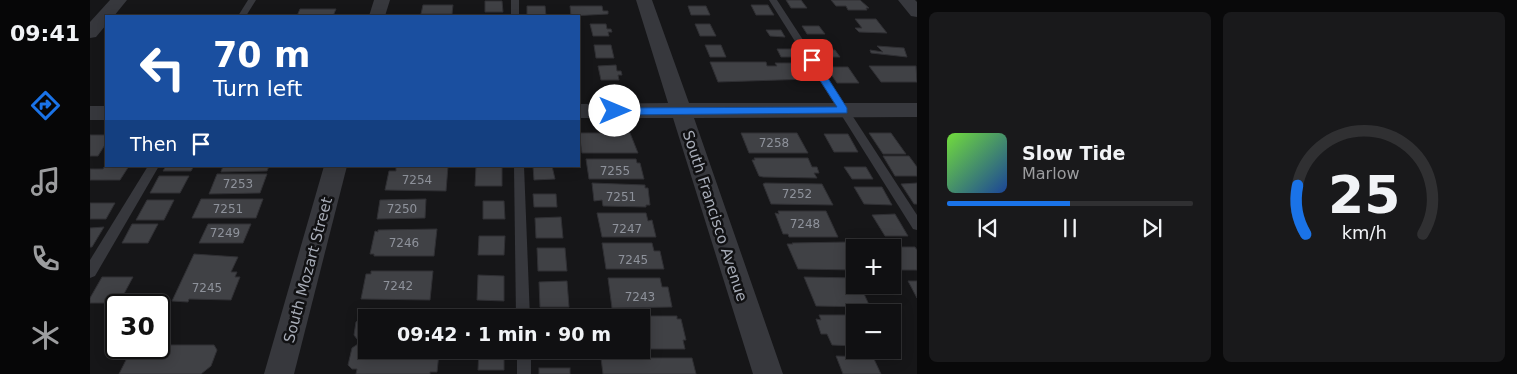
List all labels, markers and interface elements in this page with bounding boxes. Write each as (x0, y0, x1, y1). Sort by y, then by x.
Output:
text: 09:41 (10, 21, 80, 46)
icon: left (130, 35, 195, 100)
text: 70 m (213, 35, 310, 75)
pin (791, 39, 833, 81)
icon: arrive (798, 46, 826, 74)
text: Turn left (213, 76, 302, 101)
position arrow (588, 84, 640, 136)
icon: directions (28, 88, 63, 123)
street label: South Francisco Avenue (679, 128, 751, 304)
icon: arrive (187, 130, 215, 158)
text: Then (130, 133, 177, 155)
house number: 7258 (759, 136, 789, 150)
text: Slow Tide (1022, 142, 1125, 164)
icon: music (28, 164, 63, 199)
house number: 7255 (600, 164, 630, 178)
text: Marlow (1022, 164, 1080, 183)
text: 25 (1328, 165, 1400, 225)
house number: 7254 (402, 173, 432, 187)
house number: 7253 (223, 177, 253, 191)
house number: 7252 (782, 187, 812, 201)
house number: 7251 (606, 190, 636, 204)
street label: South Mozart Street (280, 195, 336, 345)
house number: 7251 (213, 202, 243, 216)
house number: 7250 (387, 202, 417, 216)
icon: previous (974, 214, 1002, 242)
icon: pause (1056, 214, 1084, 242)
icon: next (1138, 214, 1166, 242)
house number: 7248 (790, 217, 820, 231)
house number: 7247 (612, 222, 642, 236)
text: km/h (1341, 222, 1387, 243)
house number: 7249 (210, 226, 240, 240)
house number: 7246 (389, 236, 419, 250)
map controls (846, 239, 901, 359)
button: + (846, 239, 901, 294)
icon: phone (28, 241, 63, 276)
house number: 7245 (618, 253, 648, 267)
house number: 7242 (383, 279, 413, 293)
house number: 7245 (192, 281, 222, 295)
house number: 7243 (625, 290, 655, 304)
speed limit sign: 30 (105, 294, 170, 359)
button: − (846, 304, 901, 359)
icon: climate (28, 318, 63, 353)
text: 09:42 · 1 min · 90 m (397, 323, 611, 345)

